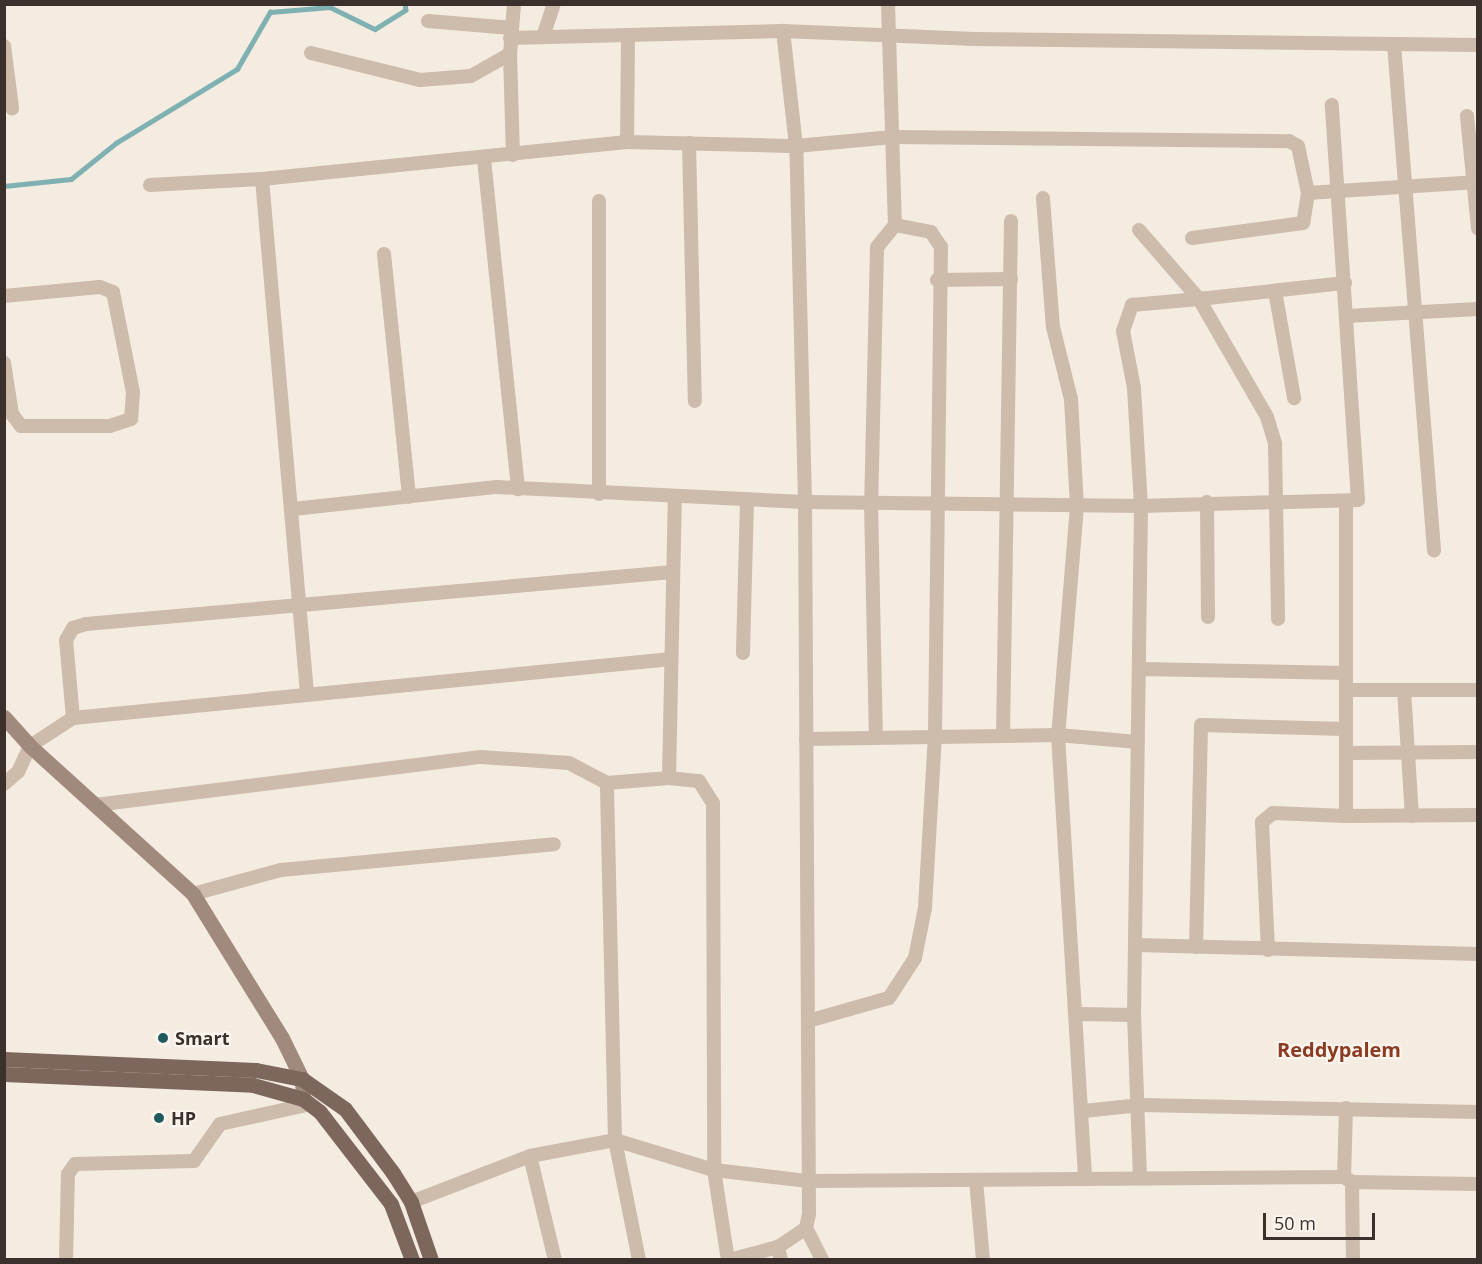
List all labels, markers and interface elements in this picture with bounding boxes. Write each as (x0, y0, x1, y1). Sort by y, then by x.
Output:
place label: Smart (175, 1027, 229, 1049)
marker: Smart (156, 1031, 170, 1045)
district label: Reddypalem (1277, 1037, 1401, 1061)
place label: HP (171, 1107, 196, 1129)
marker: HP (152, 1111, 166, 1125)
scale bar (1266, 1201, 1378, 1239)
text: 50 m (1274, 1211, 1316, 1235)

